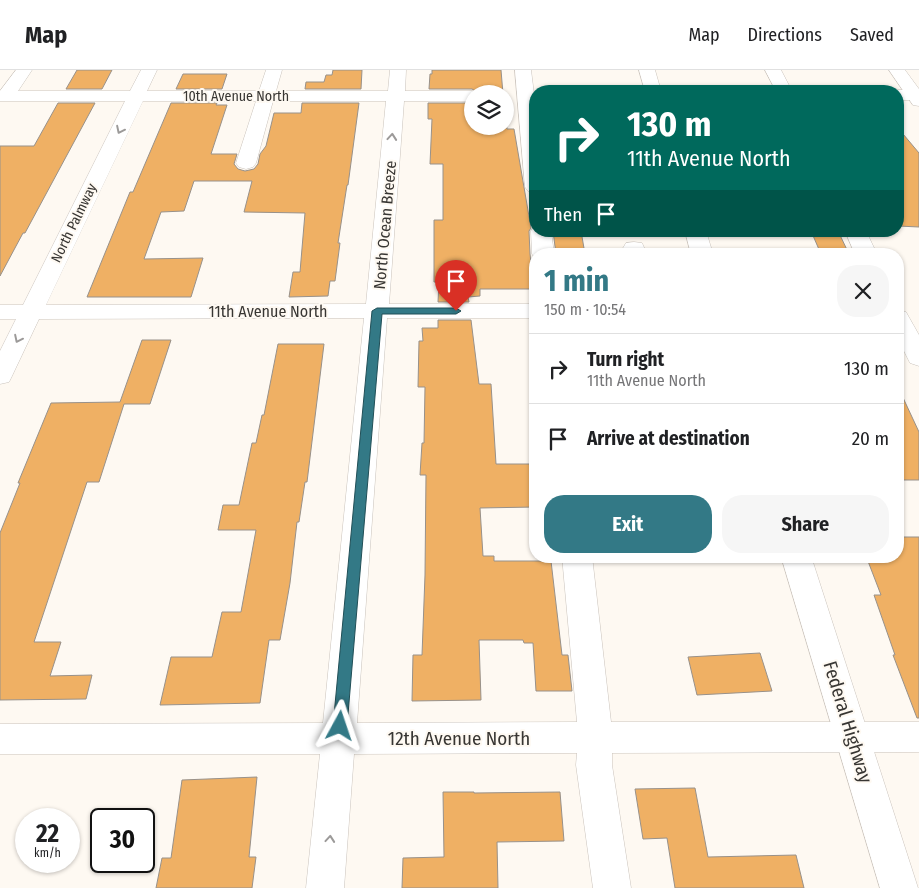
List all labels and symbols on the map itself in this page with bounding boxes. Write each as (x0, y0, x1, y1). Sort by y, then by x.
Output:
street label: 10th Avenue North (183, 88, 289, 105)
one-way arrow (116, 124, 126, 133)
one-way arrow (387, 133, 398, 141)
street label: North Ocean Breeze (370, 160, 400, 290)
street label: North Palmway (48, 180, 101, 265)
pin (435, 260, 477, 311)
street label: 11th Avenue North (209, 302, 327, 321)
one-way arrow (14, 334, 25, 343)
street label: Federal Highway (819, 658, 878, 786)
position arrow (313, 699, 365, 751)
street label: 12th Avenue North (388, 727, 530, 750)
speed limit sign: 30 (90, 808, 155, 873)
one-way arrow (324, 835, 335, 843)

